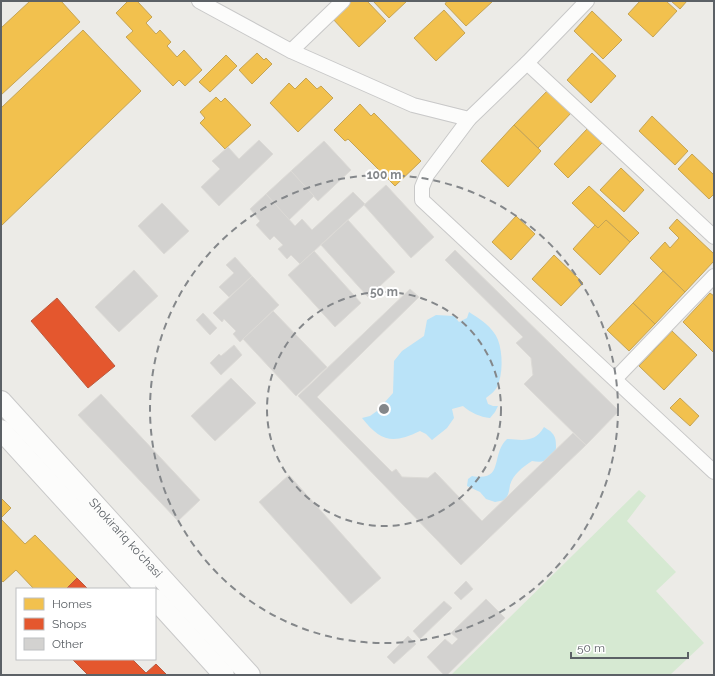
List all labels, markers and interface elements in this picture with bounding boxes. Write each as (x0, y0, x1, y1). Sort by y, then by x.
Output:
text: 100 m (367, 168, 401, 182)
text: 50 m (370, 285, 398, 299)
centre of rings (377, 402, 391, 416)
street label: Shokirariq ko'chasi (86, 495, 165, 580)
legend (16, 588, 156, 660)
text: Homes (52, 597, 92, 611)
text: Shops (52, 617, 87, 631)
scale bar (571, 634, 688, 660)
text: Other (52, 637, 84, 651)
text: 50 m (577, 641, 605, 655)

